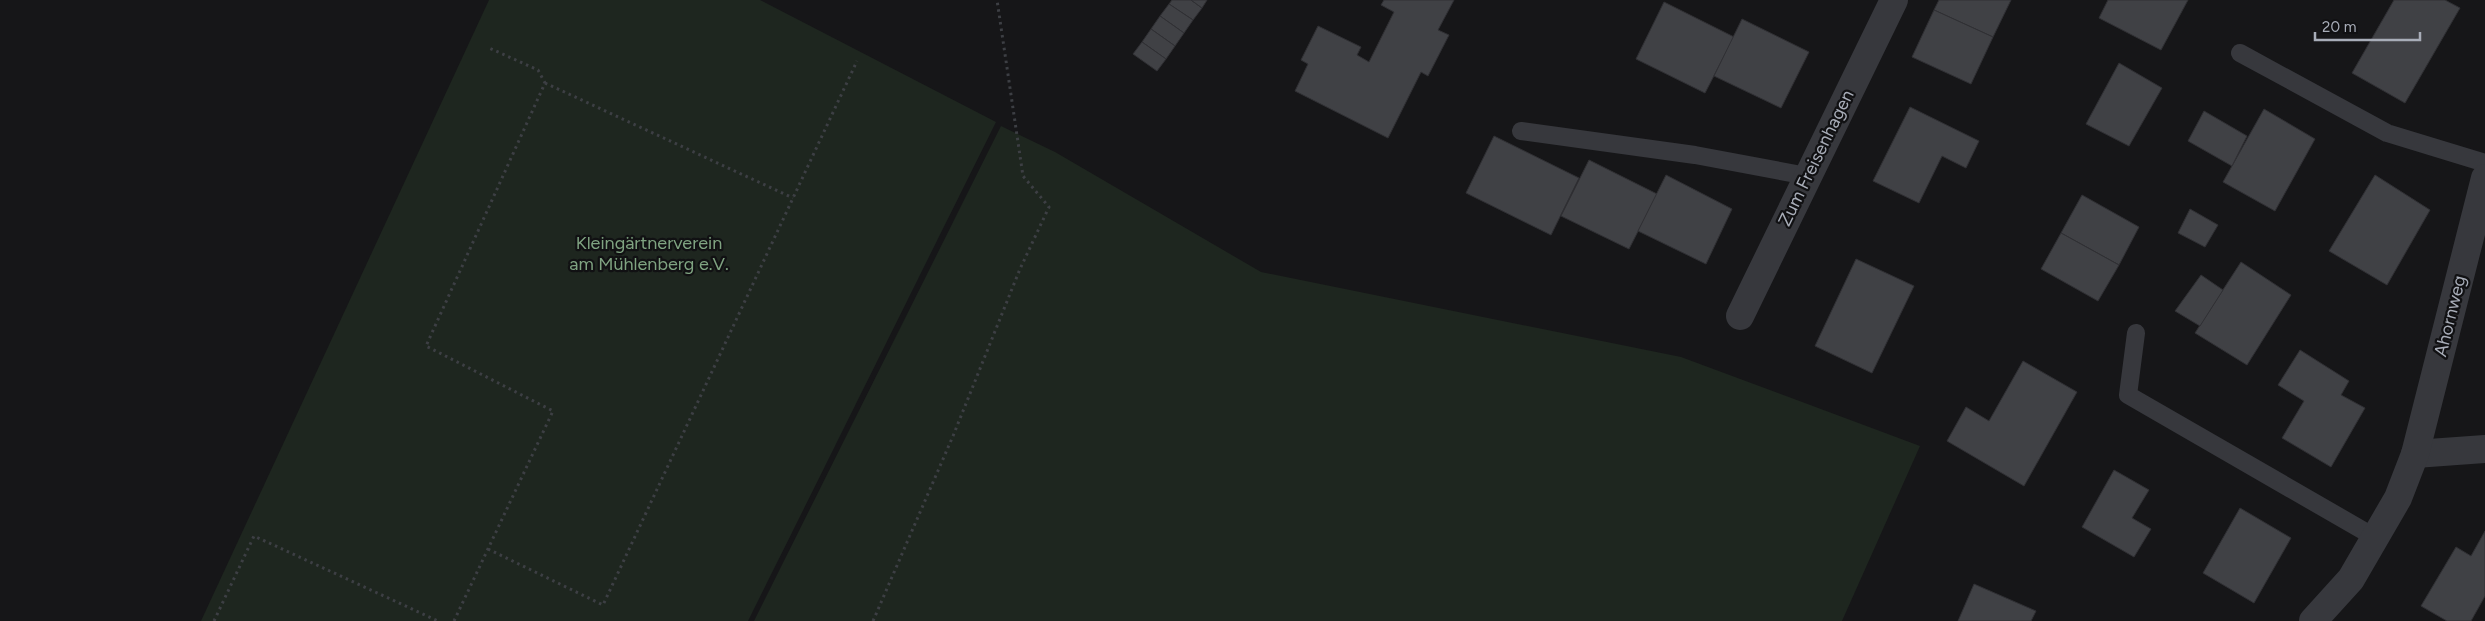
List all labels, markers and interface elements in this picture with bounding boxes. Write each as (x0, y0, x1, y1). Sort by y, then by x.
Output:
scale bar (2315, 10, 2420, 42)
text: 20 m (2322, 18, 2356, 36)
street label: Zum Freisenhagen (1773, 86, 1859, 230)
park label: Kleingärtnerverein am Mühlenberg e.V. (569, 232, 729, 275)
street label: Ahornweg (2429, 273, 2471, 359)

